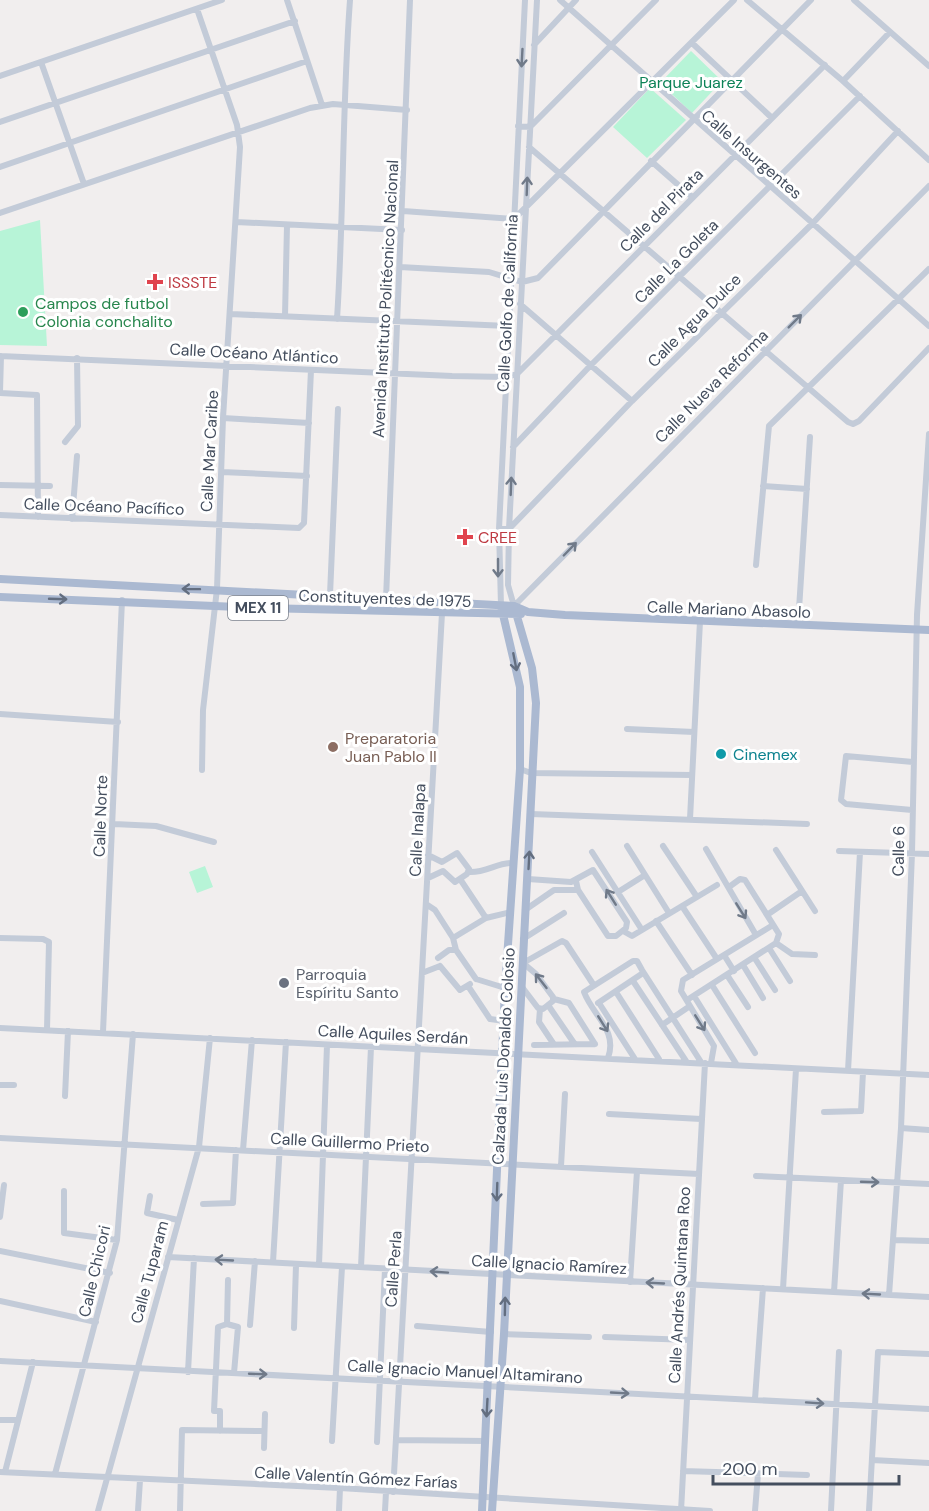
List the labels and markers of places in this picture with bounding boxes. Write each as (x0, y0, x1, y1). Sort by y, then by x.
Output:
place label: ISSSTE (168, 272, 217, 293)
marker: ISSSTE (146, 273, 164, 291)
place label: Campos de futbol Colonia conchalito (35, 293, 173, 332)
marker: Campos de futbol Colonia conchalito (16, 305, 30, 319)
place label: CREE (478, 527, 517, 548)
marker: CREE (456, 528, 474, 546)
place label: Preparatoria Juan Pablo II (345, 728, 437, 767)
marker: Preparatoria Juan Pablo II (326, 740, 340, 754)
place label: Cinemex (733, 744, 798, 765)
marker: Cinemex (714, 747, 728, 761)
place label: Parroquia Espíritu Santo (296, 964, 399, 1003)
marker: Parroquia Espíritu Santo (277, 976, 291, 990)

